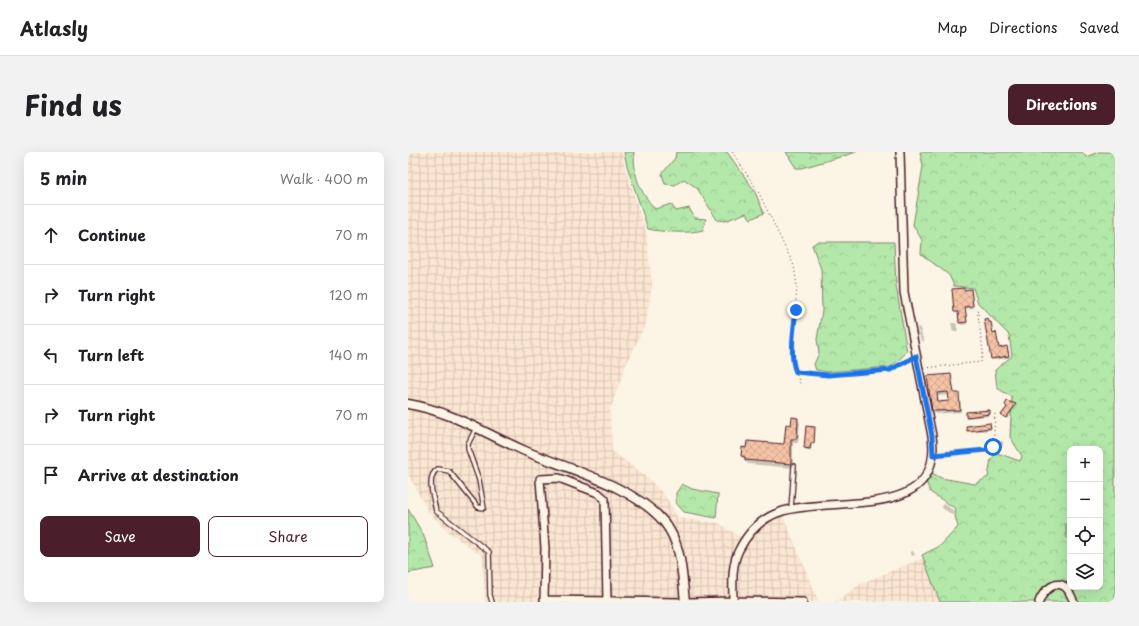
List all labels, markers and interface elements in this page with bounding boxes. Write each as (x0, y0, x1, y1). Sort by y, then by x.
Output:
text: Atlasly (20, 14, 88, 42)
text: Map (937, 17, 967, 38)
text: Directions (989, 17, 1057, 38)
text: Saved (1079, 17, 1119, 38)
text: Find us (24, 83, 122, 126)
button: Directions (1008, 84, 1115, 125)
text: 5 min (40, 165, 87, 191)
text: Walk · 400 m (280, 169, 368, 188)
text: Continue (78, 223, 146, 246)
icon: ahead (40, 224, 62, 246)
text: 70 m (335, 225, 368, 244)
text: Turn right (78, 283, 155, 306)
icon: right (40, 284, 62, 306)
text: 120 m (329, 285, 368, 304)
route end (787, 301, 805, 319)
text: Turn left (78, 343, 144, 366)
icon: left (40, 344, 62, 366)
text: 140 m (329, 345, 368, 364)
text: Turn right (78, 403, 155, 426)
icon: right (40, 404, 62, 426)
text: 70 m (335, 405, 368, 424)
route start (984, 438, 1002, 456)
map controls (1067, 446, 1103, 590)
button: + (1067, 446, 1103, 482)
text: Arrive at destination (78, 463, 239, 486)
icon: arrive (40, 464, 62, 486)
button: − (1067, 482, 1103, 518)
button: Save (40, 516, 200, 557)
button: Share (208, 516, 368, 557)
button: locate (1067, 518, 1103, 554)
button: layers (1067, 554, 1103, 590)

